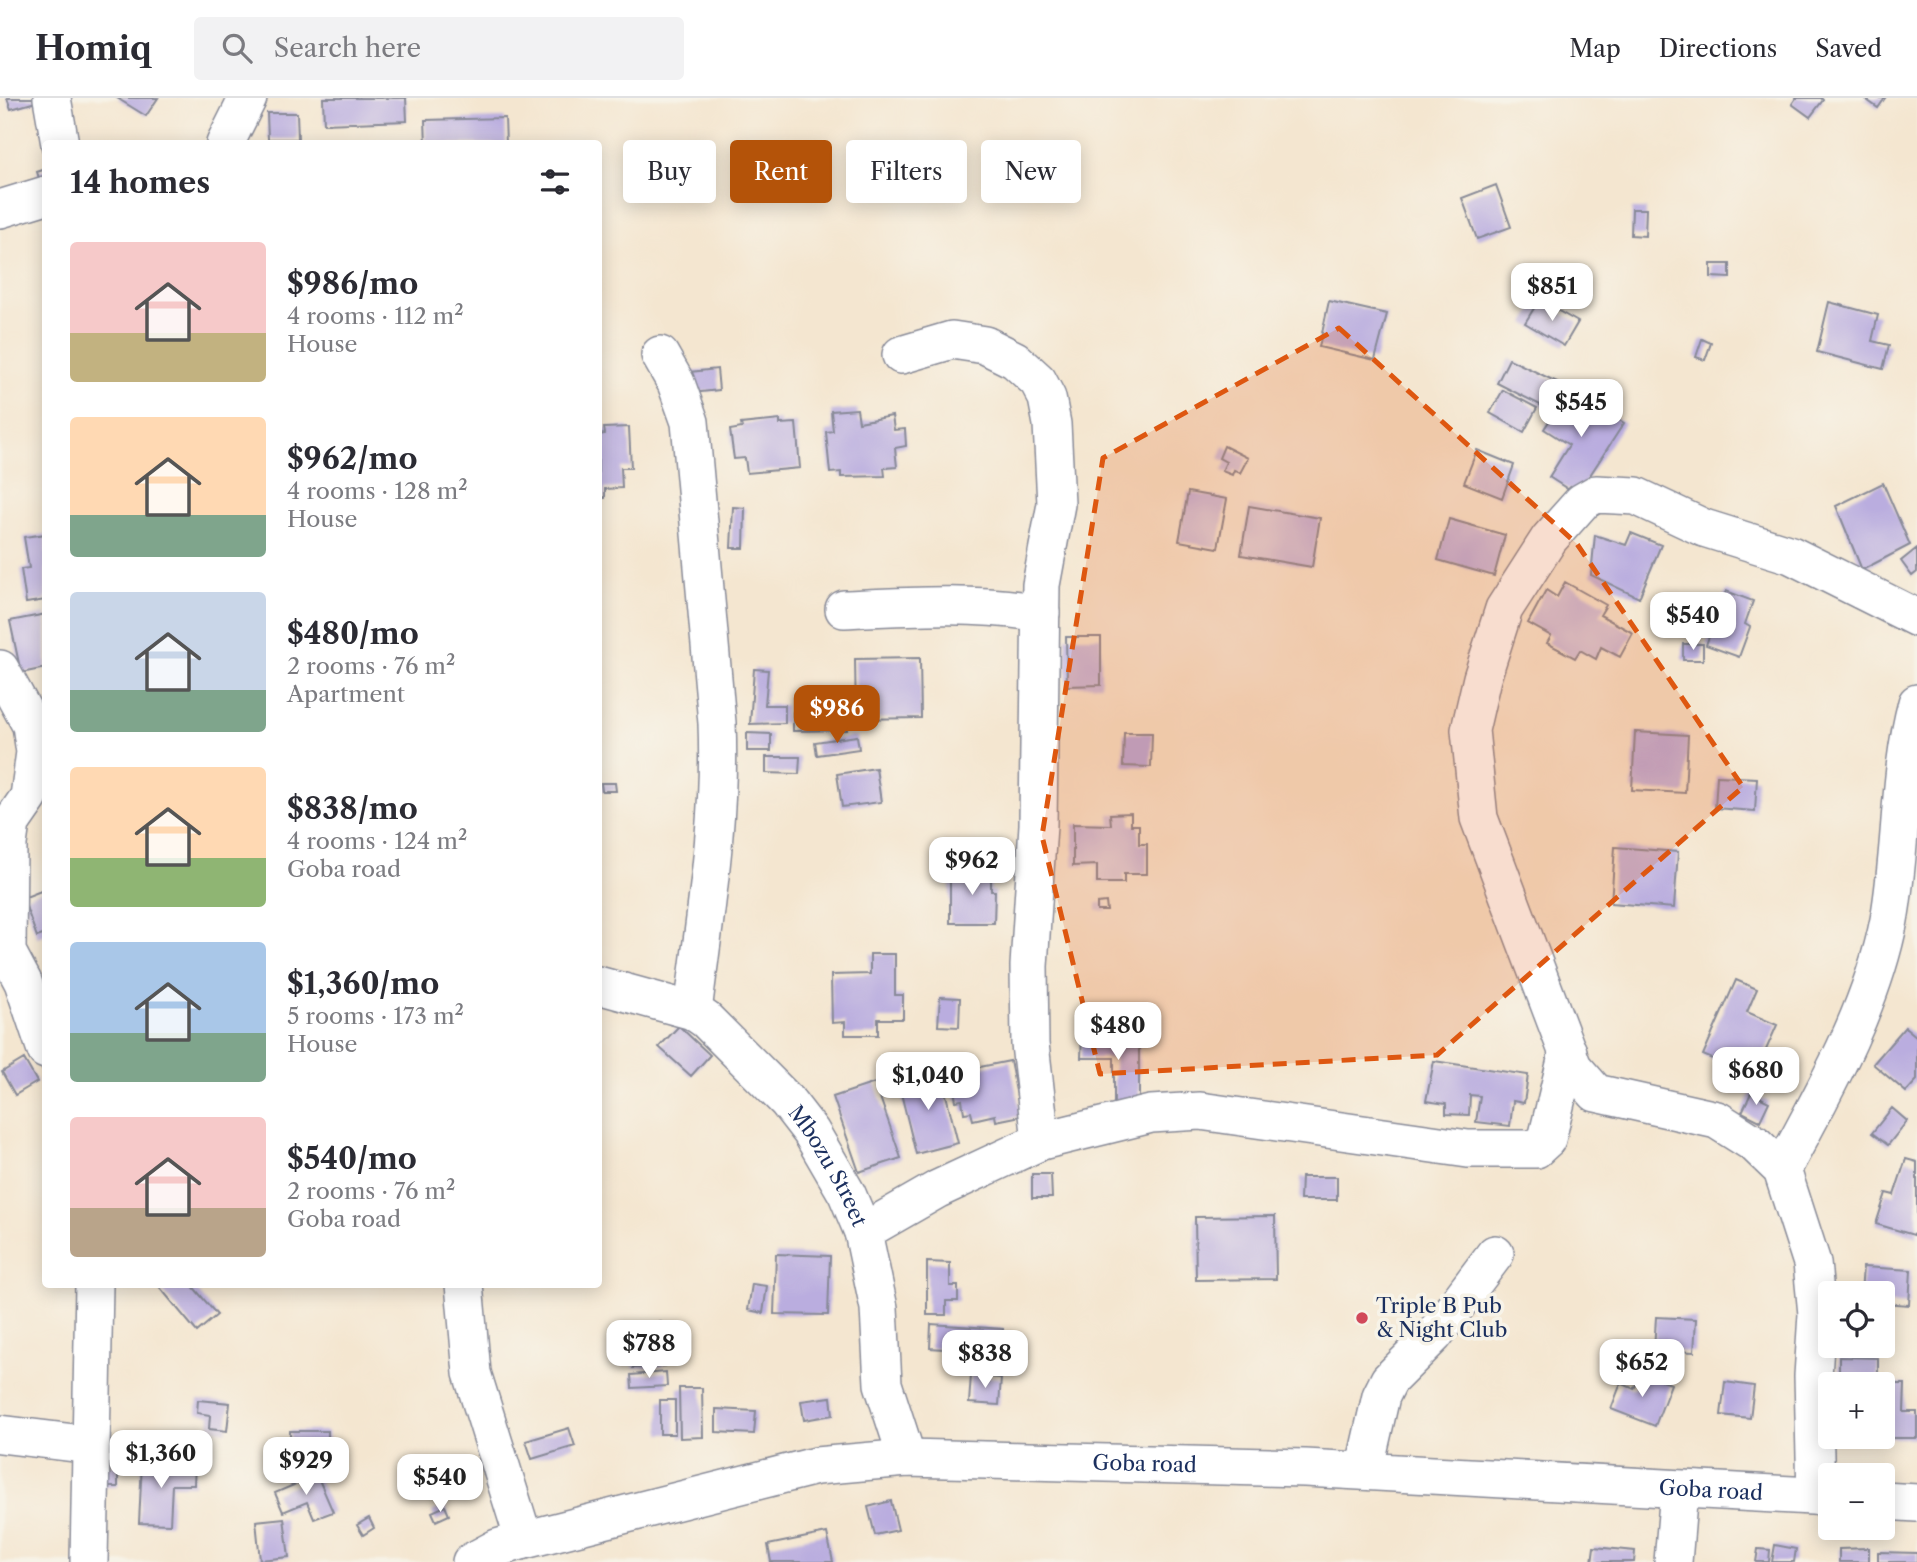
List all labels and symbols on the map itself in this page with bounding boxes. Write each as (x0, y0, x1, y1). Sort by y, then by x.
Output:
pin: $851 (1511, 264, 1593, 323)
pin: $545 (1540, 380, 1622, 439)
pin: $540 (1652, 592, 1734, 652)
pin: $986 (796, 686, 878, 745)
pin: $962 (931, 838, 1013, 897)
pin: $480 (1077, 1002, 1159, 1062)
pin: $680 (1715, 1048, 1797, 1107)
pin: $1,040 (871, 1052, 985, 1112)
street label: Mbozu Street (783, 1100, 872, 1231)
place label: Triple B Pub & Night Club (1376, 1293, 1507, 1342)
marker: Triple B Pub & Night Club (1354, 1310, 1370, 1326)
pin: $788 (608, 1320, 690, 1380)
pin: $838 (944, 1330, 1026, 1390)
pin: $652 (1601, 1340, 1683, 1399)
pin: $1,360 (104, 1430, 218, 1490)
pin: $929 (265, 1438, 347, 1497)
street label: Goba road (1092, 1450, 1197, 1477)
pin: $540 (399, 1454, 481, 1514)
street label: Goba road (1658, 1475, 1764, 1505)

